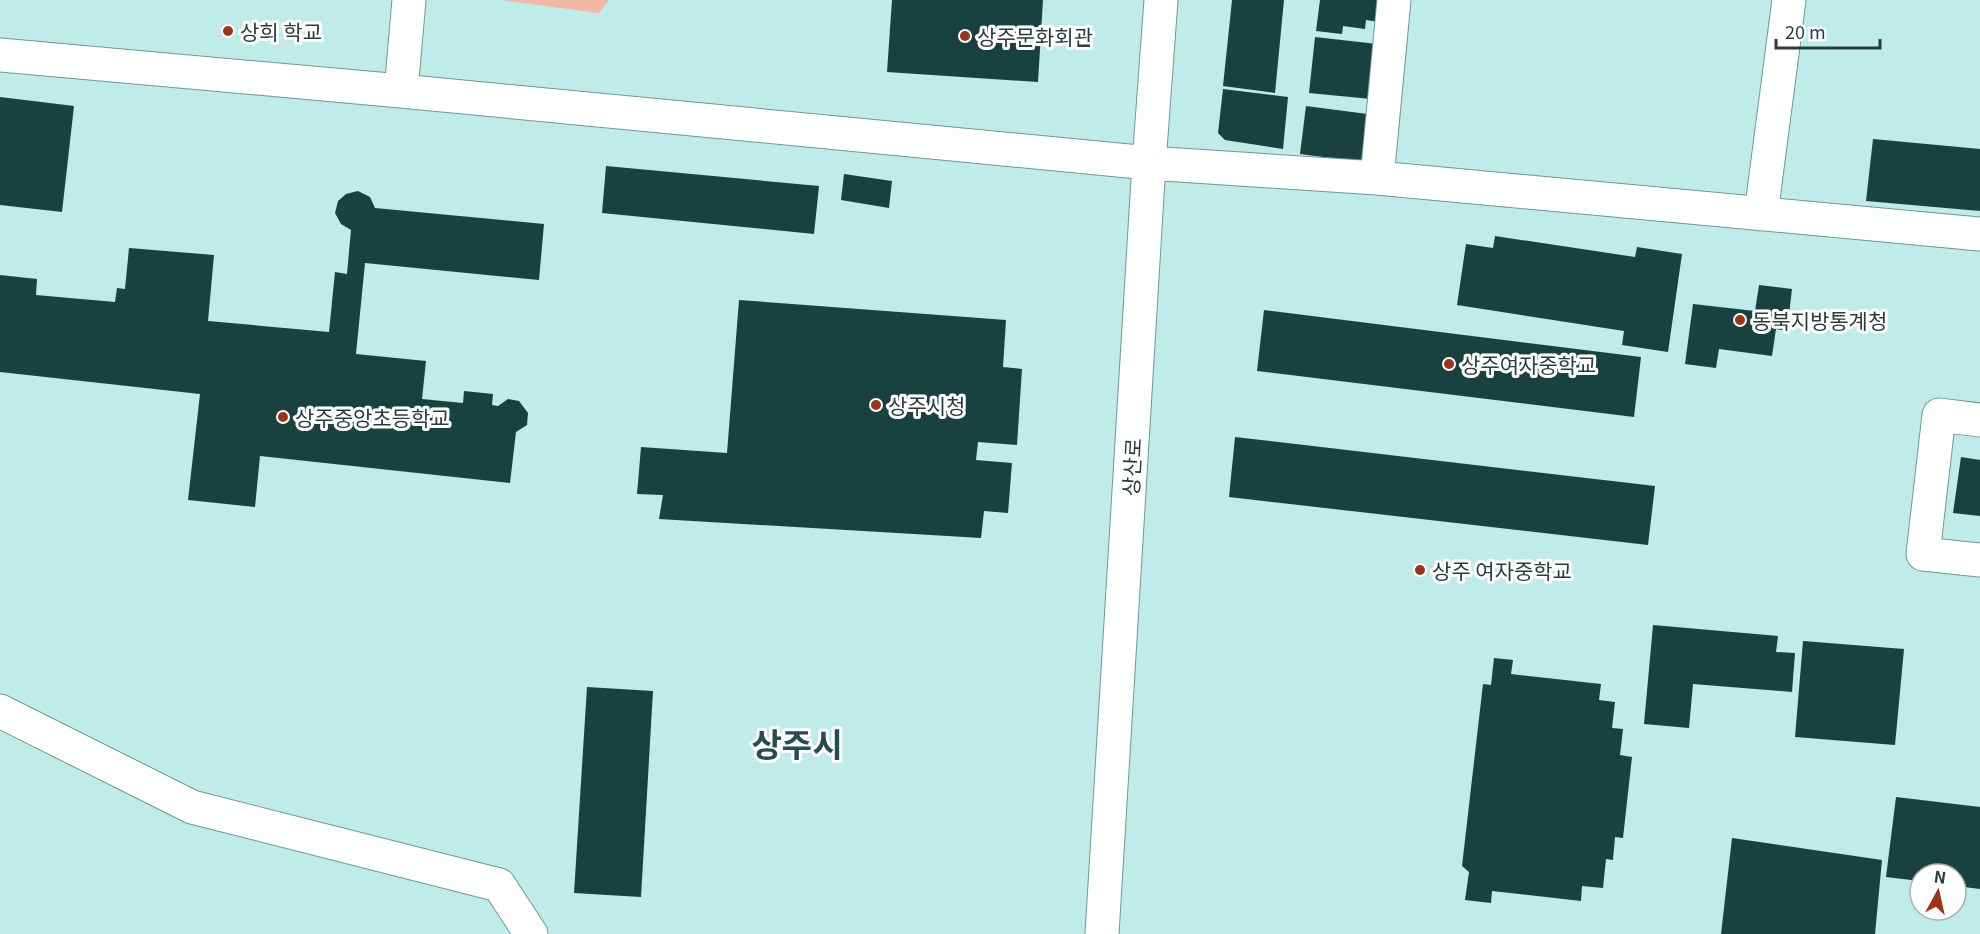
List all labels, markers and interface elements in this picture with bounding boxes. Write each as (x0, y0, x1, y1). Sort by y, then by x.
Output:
scale bar (1776, 12, 1880, 50)
place label: 상희 학교 (240, 16, 322, 46)
text: 20 m (1785, 18, 1826, 44)
place label: 상주문화회관 (977, 21, 1093, 51)
marker: 상희 학교 (221, 24, 235, 38)
marker: 상주문화회관 (958, 29, 972, 43)
place label: 동북지방통계청 (1752, 305, 1887, 335)
marker: 동북지방통계청 (1733, 313, 1747, 327)
place label: 상주여자중학교 (1461, 349, 1596, 379)
marker: 상주여자중학교 (1442, 357, 1456, 371)
place label: 상주시청 (888, 390, 965, 420)
marker: 상주시청 (869, 398, 883, 412)
place label: 상주중앙초등학교 (295, 402, 450, 432)
marker: 상주중앙초등학교 (276, 410, 290, 424)
street label: 상산로 (1115, 437, 1147, 497)
place label: 상주 여자중학교 (1432, 555, 1572, 585)
marker: 상주 여자중학교 (1413, 563, 1427, 577)
district label: 상주시 (751, 719, 843, 767)
north arrow (1908, 862, 1968, 922)
text: N (1933, 863, 1948, 889)

